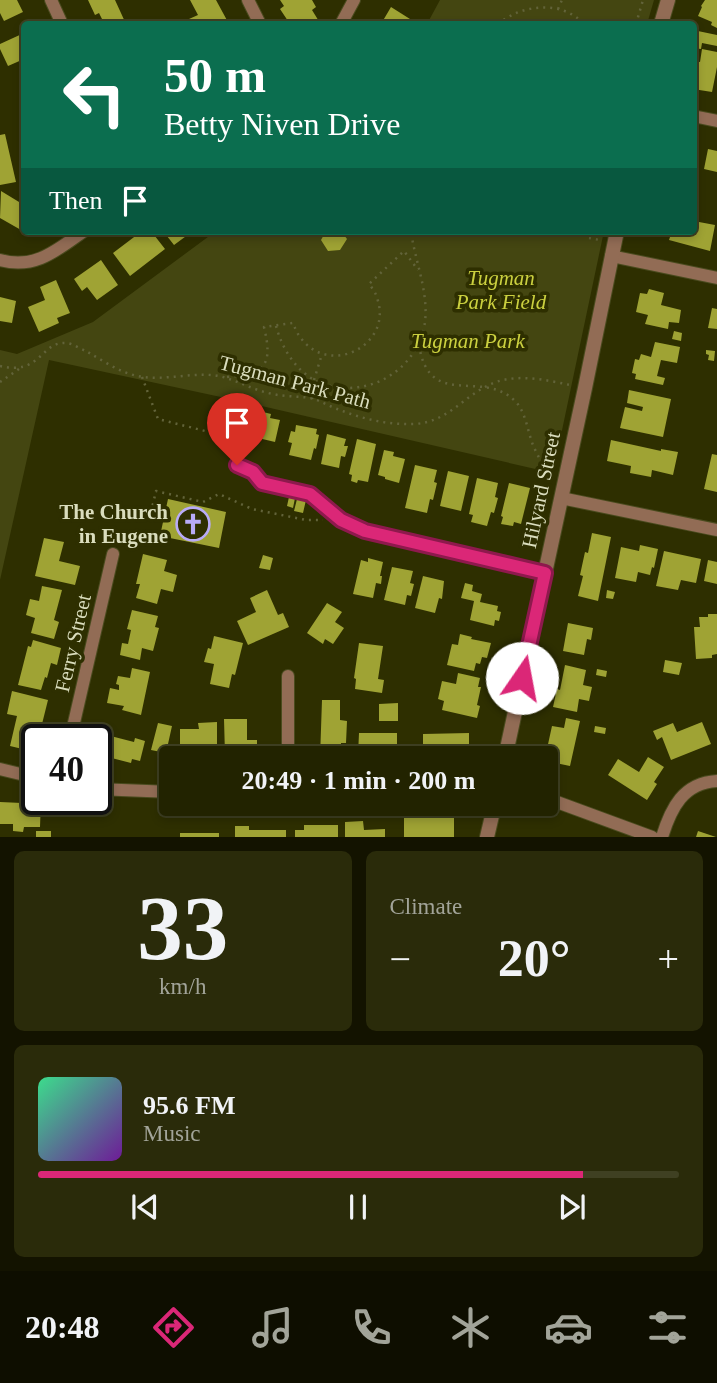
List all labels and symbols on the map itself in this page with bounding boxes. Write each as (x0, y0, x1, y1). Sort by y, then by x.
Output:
park label: Tugman Park Field (455, 266, 547, 314)
park label: Tugman Park (411, 329, 526, 353)
street label: Tugman Park Path (217, 350, 374, 414)
pin (207, 393, 267, 465)
street label: Hilyard Street (517, 429, 565, 550)
place label: The Church in Eugene (59, 500, 168, 548)
church icon: The Church in Eugene (174, 505, 212, 543)
street label: Ferry Street (50, 592, 96, 694)
position arrow (485, 641, 559, 715)
speed limit sign: 40 (21, 724, 112, 815)

